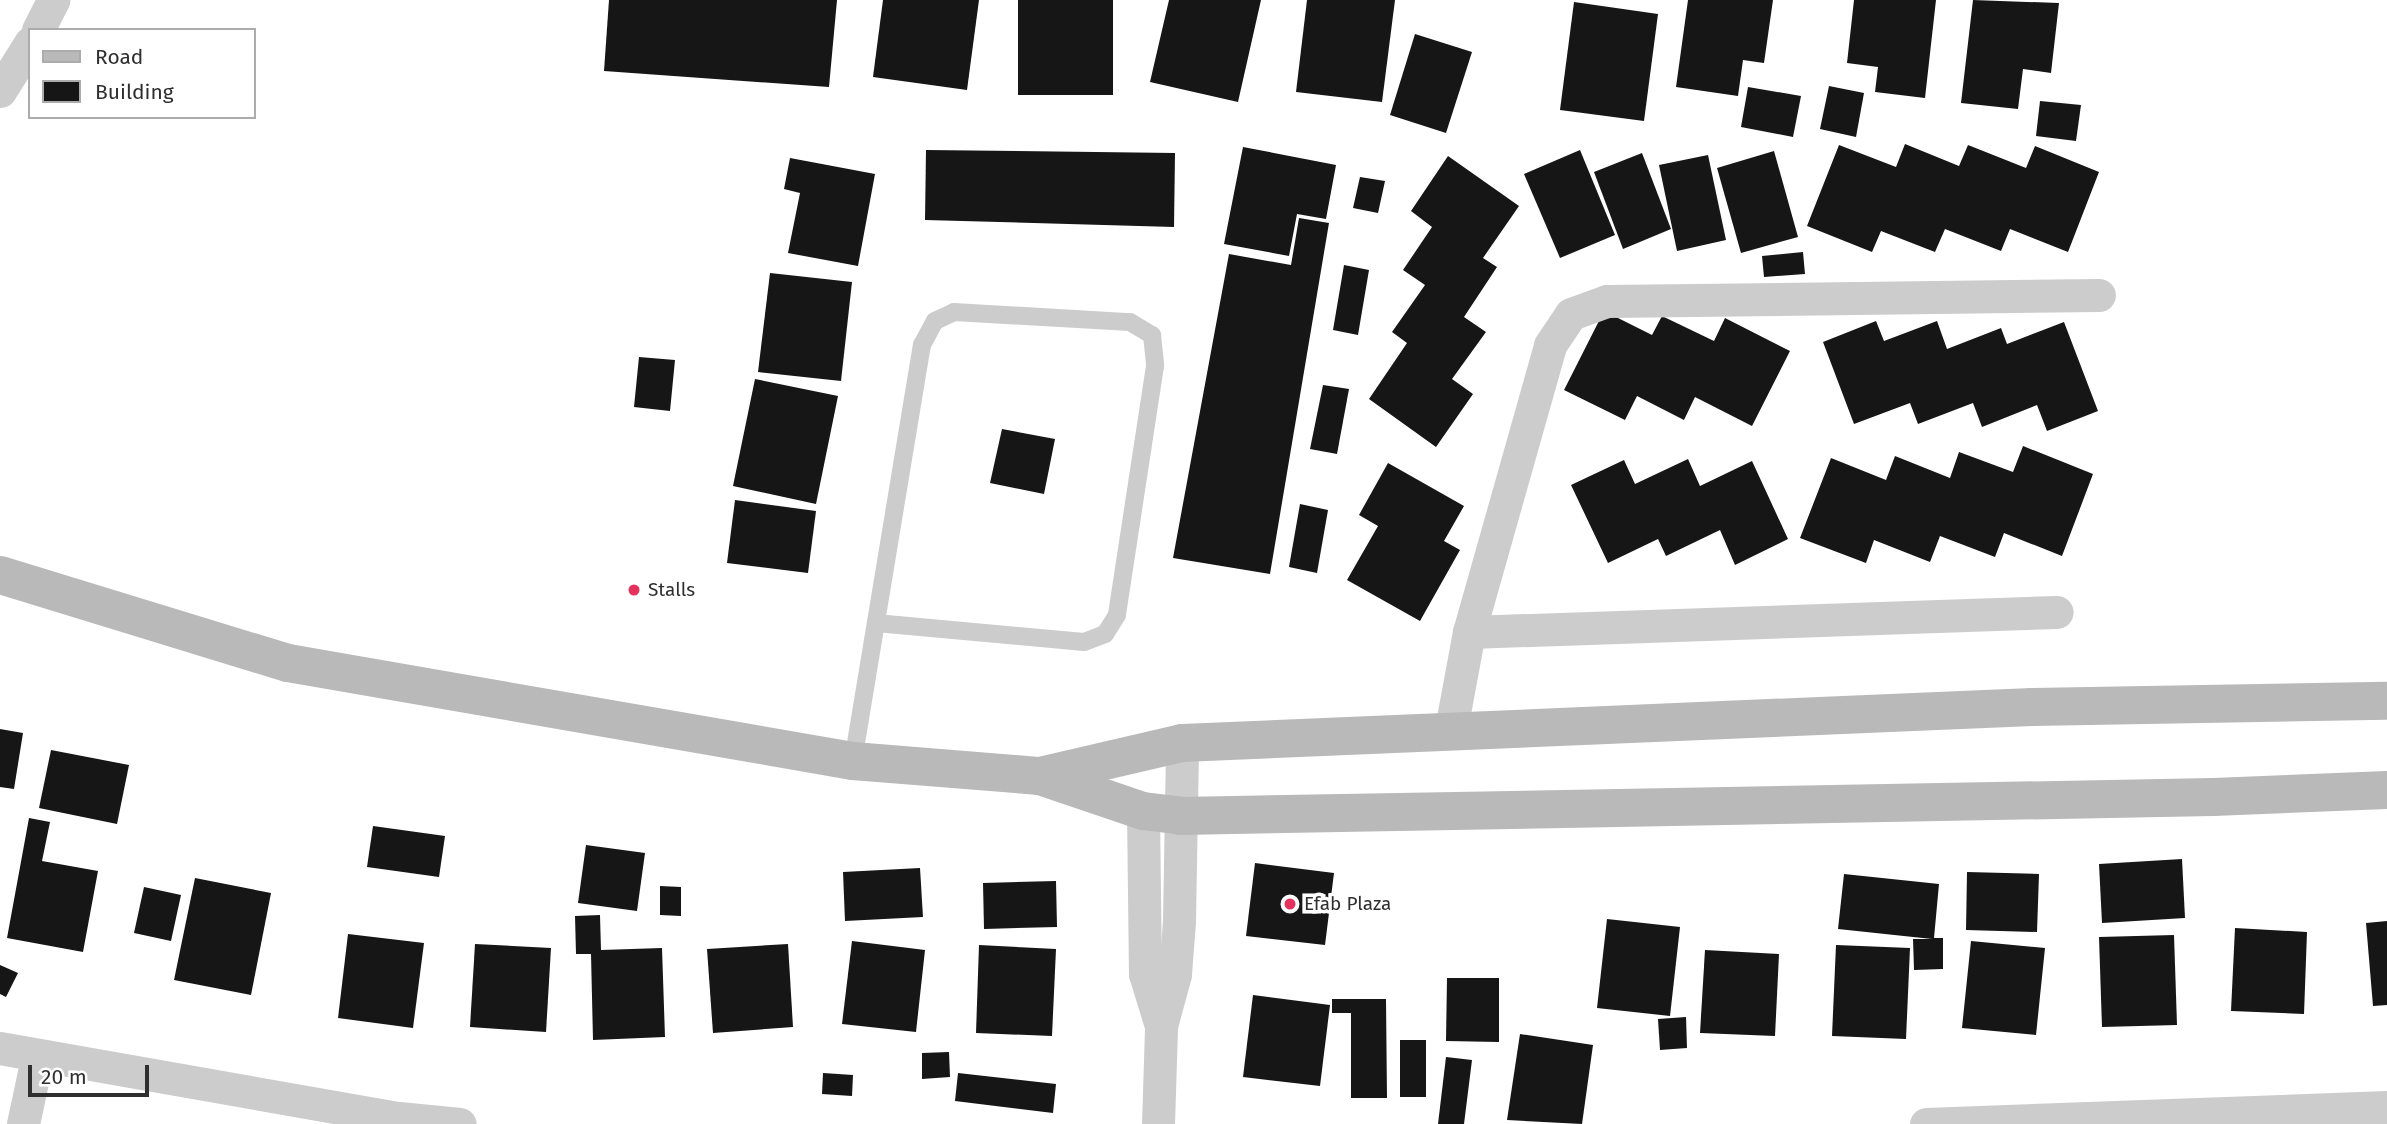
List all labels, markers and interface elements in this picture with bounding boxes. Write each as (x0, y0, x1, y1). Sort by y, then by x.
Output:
legend (28, 28, 256, 119)
text: Road (95, 44, 143, 70)
text: Building (95, 79, 174, 105)
place label: Stalls (648, 579, 695, 601)
marker: Stalls (626, 582, 642, 598)
place label: Efab Plaza (1304, 893, 1391, 915)
marker: Efab Plaza (1282, 896, 1298, 912)
scale bar (32, 1050, 152, 1094)
text: 20 m (41, 1064, 87, 1090)

